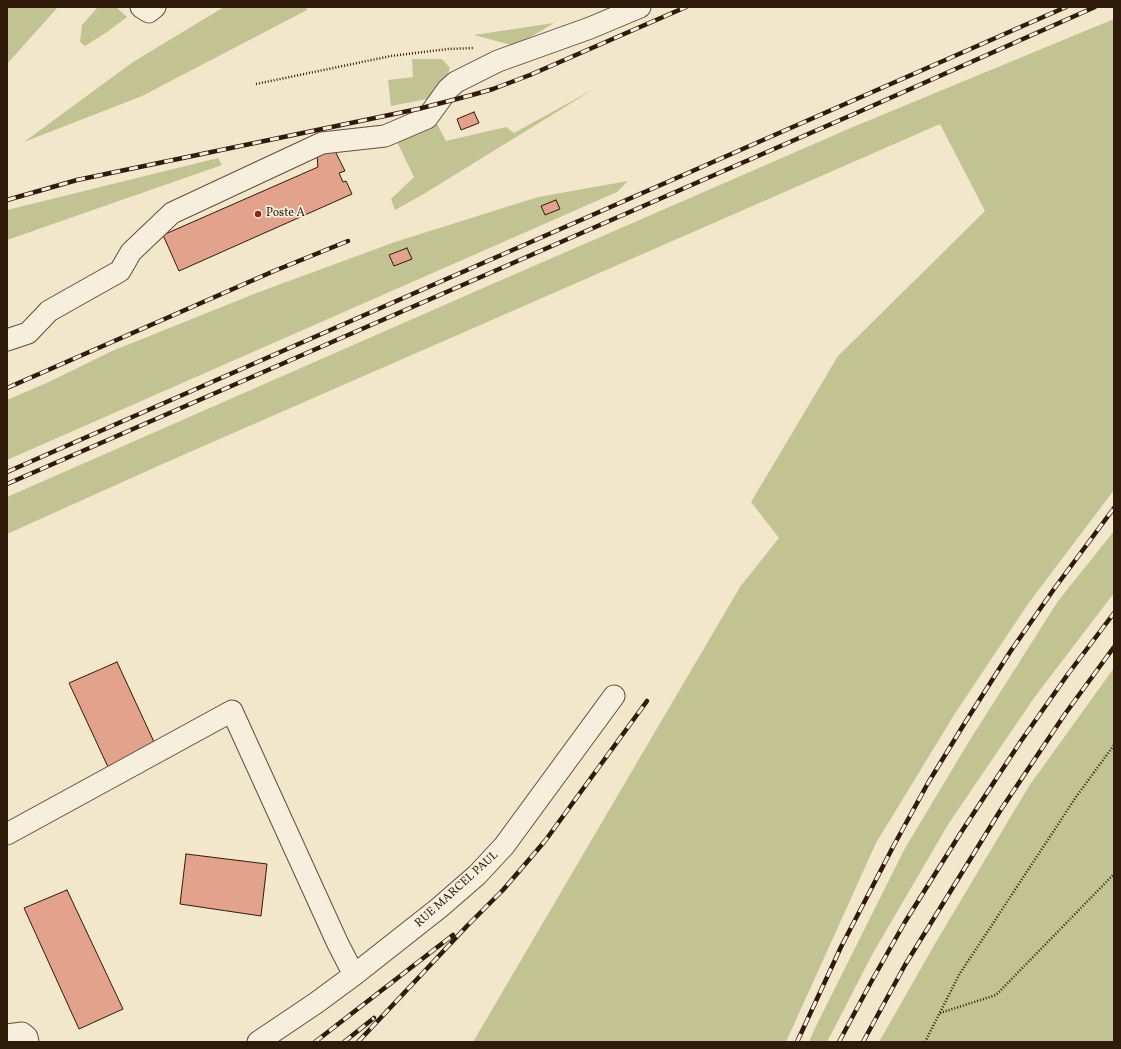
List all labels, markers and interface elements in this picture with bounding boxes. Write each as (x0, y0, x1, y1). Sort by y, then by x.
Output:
place label: Poste A (266, 207, 305, 221)
marker: Poste A (253, 209, 263, 219)
street label: RUE MARCEL PAUL (412, 849, 502, 931)

